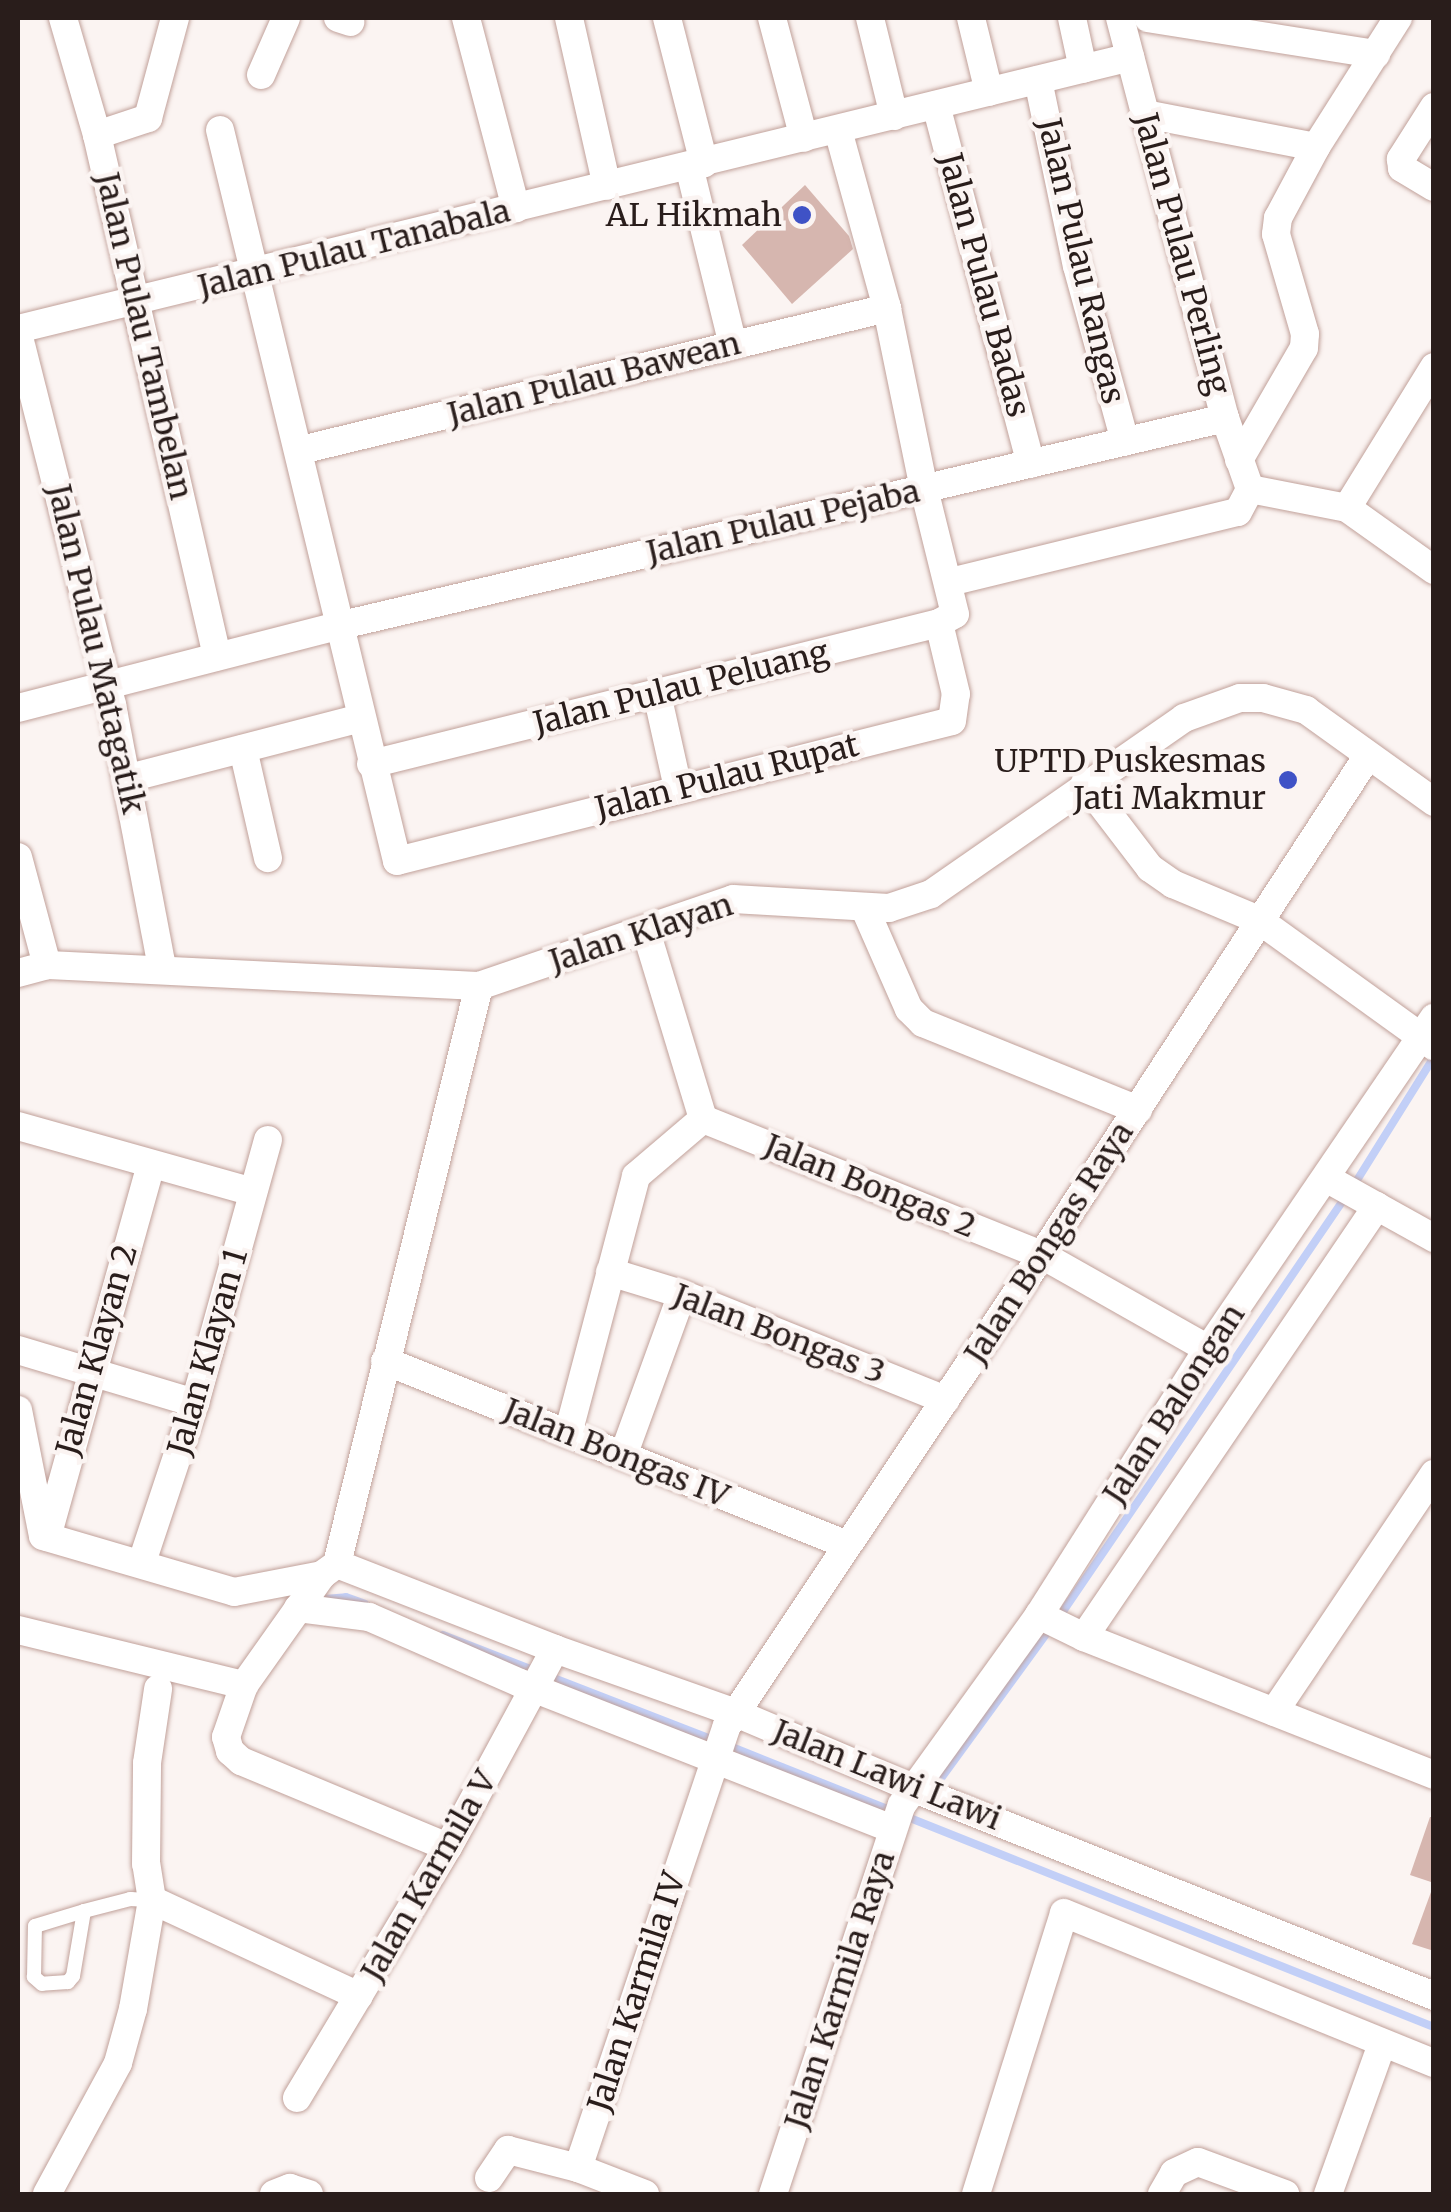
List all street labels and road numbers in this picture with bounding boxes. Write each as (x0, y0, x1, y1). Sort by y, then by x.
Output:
street label: Jalan Pulau Perling (1126, 109, 1238, 399)
street label: Jalan Pulau Rangas (1029, 114, 1133, 408)
street label: Jalan Pulau Badas (930, 149, 1038, 421)
street label: Jalan Pulau Tambelan (88, 169, 200, 503)
street label: Jalan Pulau Tanabala (194, 192, 514, 306)
street label: Jalan Pulau Bawean (444, 324, 744, 434)
street label: Jalan Pulau Pejaba (643, 472, 923, 572)
street label: Jalan Pulau Matagatik (39, 480, 153, 818)
street label: Jalan Pulau Peluang (529, 633, 833, 743)
street label: Jalan Pulau Rupat (591, 726, 863, 828)
street label: Jalan Klayan (544, 885, 738, 981)
street label: Jalan Bongas Raya (957, 1115, 1141, 1371)
street label: Jalan Bongas 2 (759, 1126, 981, 1246)
street label: Jalan Klayan 2 (49, 1240, 145, 1460)
street label: Jalan Klayan 1 (160, 1244, 256, 1460)
street label: Jalan Bongas 3 (667, 1276, 891, 1392)
street label: Jalan Balongan (1095, 1297, 1253, 1511)
street label: Jalan Bongas IV (498, 1390, 734, 1516)
street label: Jalan Lawi Lawi (767, 1712, 1007, 1838)
street label: Jalan Karmila V (353, 1764, 505, 1988)
street label: Jalan Karmila Raya (777, 1846, 903, 2134)
street label: Jalan Karmila IV (580, 1868, 694, 2116)

